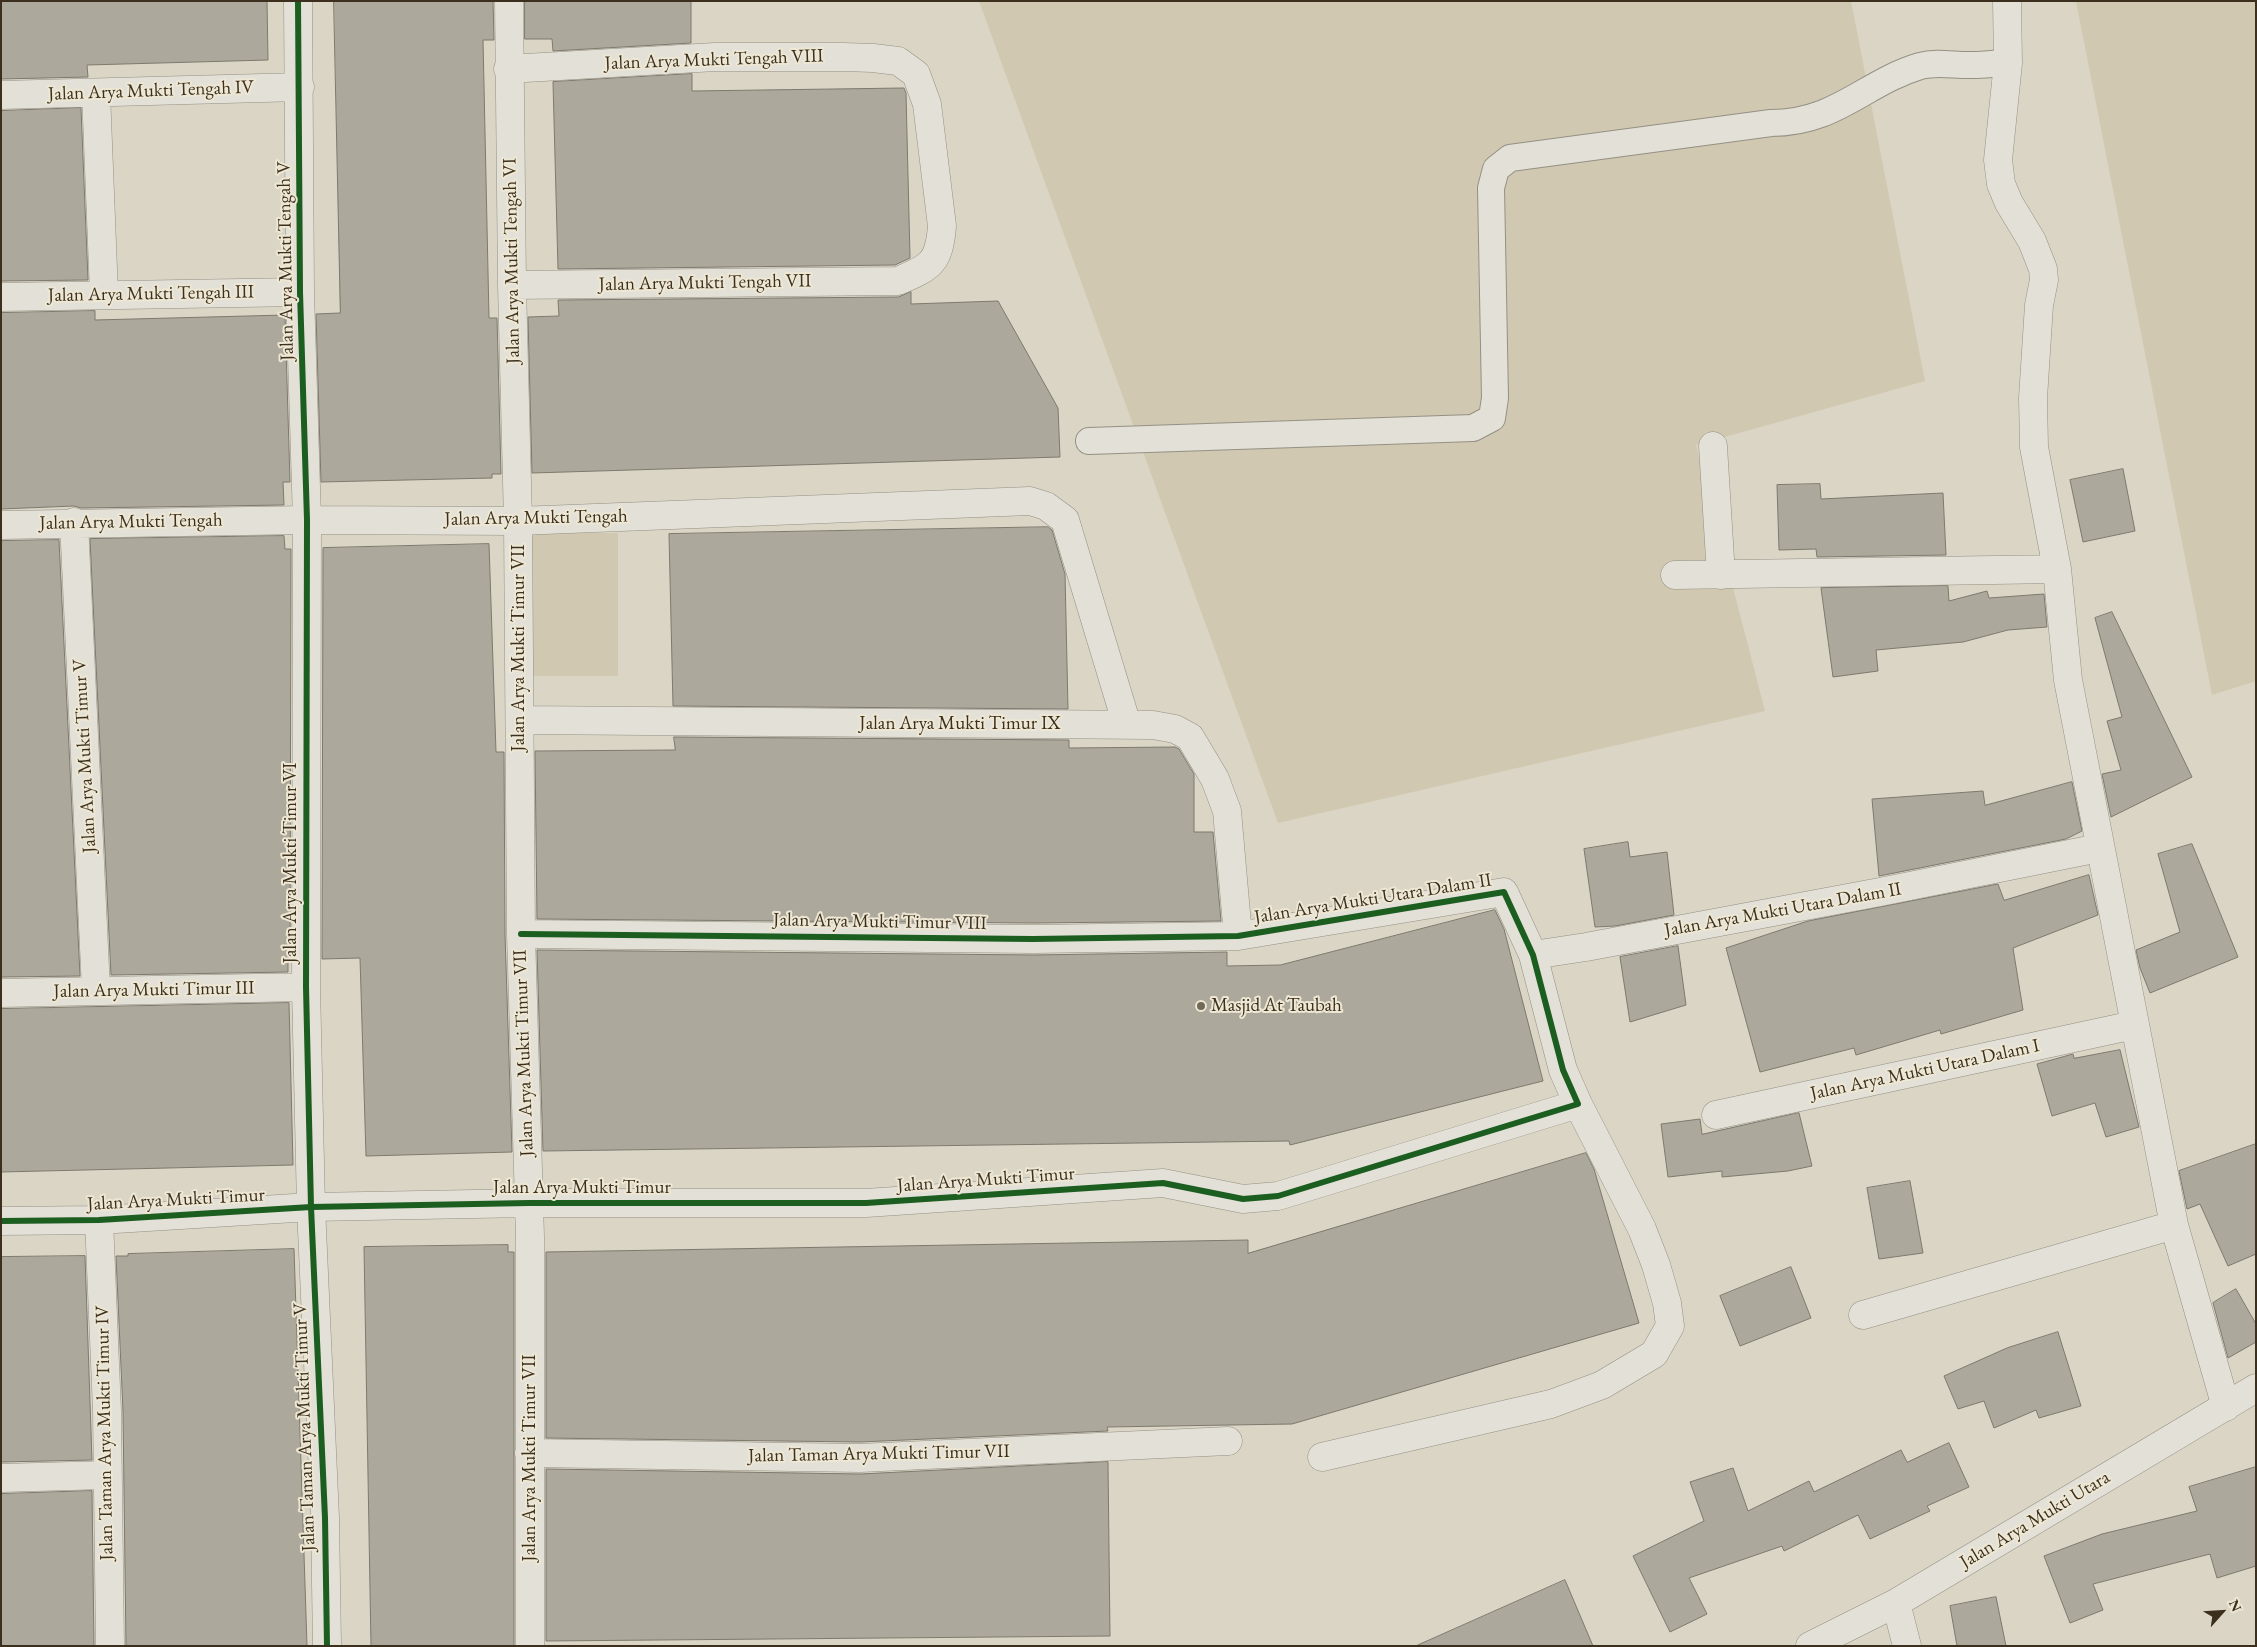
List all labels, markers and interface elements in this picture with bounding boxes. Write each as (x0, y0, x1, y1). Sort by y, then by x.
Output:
street label: Jalan Arya Mukti Tengah VIII (604, 45, 824, 75)
street label: Jalan Arya Mukti Tengah IV (48, 76, 254, 106)
street label: Jalan Arya Mukti Tengah VI (499, 158, 525, 364)
street label: Jalan Arya Mukti Tengah V (273, 161, 299, 361)
street label: Jalan Arya Mukti Tengah VII (598, 270, 812, 296)
street label: Jalan Arya Mukti Tengah III (48, 281, 254, 307)
street label: Jalan Arya Mukti Tengah (444, 505, 628, 531)
street label: Jalan Arya Mukti Tengah (39, 509, 223, 535)
street label: Jalan Arya Mukti Timur VII (508, 544, 530, 752)
street label: Jalan Arya Mukti Timur V (69, 658, 101, 854)
street label: Jalan Arya Mukti Timur IX (859, 713, 1061, 735)
street label: Jalan Arya Mukti Timur VI (280, 763, 302, 963)
street label: Jalan Arya Mukti Utara Dalam II (1253, 869, 1493, 929)
street label: Jalan Arya Mukti Utara Dalam II (1663, 878, 1903, 942)
street label: Jalan Arya Mukti Timur VIII (773, 909, 987, 935)
street label: Jalan Arya Mukti Timur VII (509, 949, 539, 1157)
street label: Jalan Arya Mukti Timur III (53, 977, 255, 1003)
place label: Masjid At Taubah (1211, 995, 1342, 1017)
marker: Masjid At Taubah (1195, 1000, 1207, 1012)
street label: Jalan Arya Mukti Utara Dalam I (1808, 1035, 2042, 1105)
street label: Jalan Arya Mukti Timur (896, 1162, 1076, 1198)
street label: Jalan Arya Mukti Timur (493, 1177, 671, 1199)
street label: Jalan Arya Mukti Timur (87, 1184, 265, 1216)
street label: Jalan Taman Arya Mukti Timur V (289, 1302, 321, 1552)
street label: Jalan Taman Arya Mukti Timur IV (91, 1305, 119, 1561)
street label: Jalan Arya Mukti Timur VII (519, 1354, 541, 1562)
street label: Jalan Taman Arya Mukti Timur VII (748, 1440, 1010, 1468)
street label: Jalan Arya Mukti Utara (1956, 1466, 2114, 1574)
north arrow (2197, 1587, 2247, 1637)
text: N (2225, 1596, 2246, 1614)

